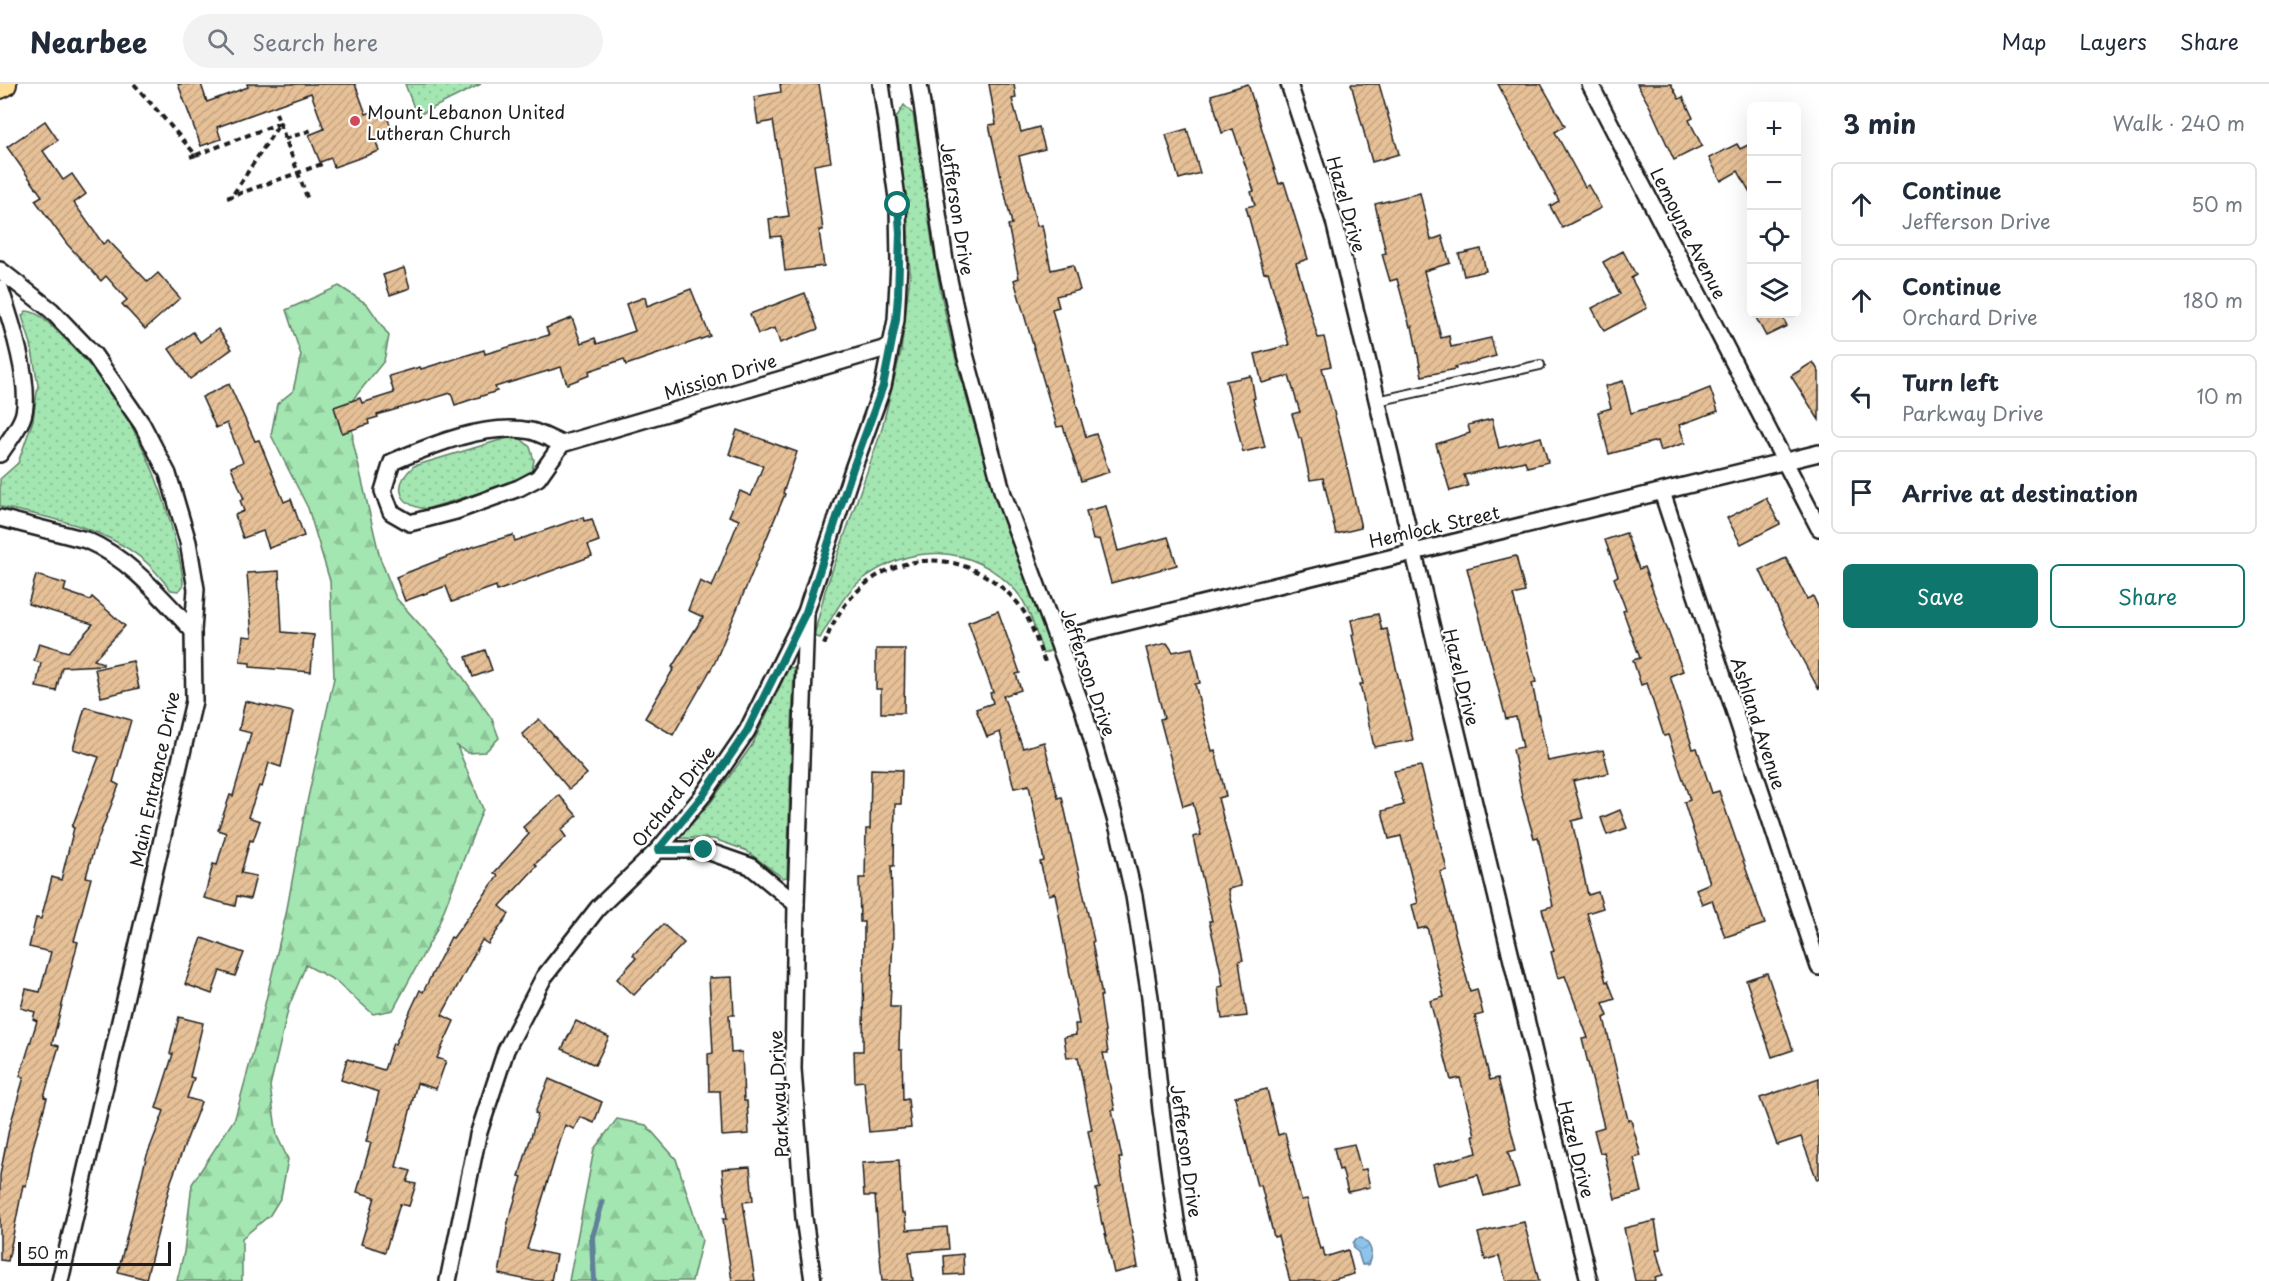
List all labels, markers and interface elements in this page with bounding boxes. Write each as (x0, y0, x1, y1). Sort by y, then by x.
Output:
search box (183, 14, 603, 68)
text: Nearbee (30, 20, 147, 63)
icon: search (204, 25, 237, 58)
text: Search here (252, 25, 378, 58)
text: Map (2002, 25, 2046, 57)
text: Layers (2079, 25, 2147, 57)
text: Share (2180, 25, 2239, 57)
place label: Mount Lebanon United Lutheran Church (367, 98, 565, 146)
map controls (1747, 102, 1801, 318)
button: + (1747, 102, 1801, 156)
text: 3 min (1843, 104, 1916, 143)
text: Walk · 240 m (2112, 108, 2245, 138)
marker: Mount Lebanon United Lutheran Church (348, 114, 362, 128)
street label: Jefferson Drive (934, 141, 982, 277)
street label: Hazel Drive (1320, 153, 1374, 255)
button: − (1747, 156, 1801, 210)
street label: Lemoyne Avenue (1644, 163, 1734, 303)
text: Continue (1902, 173, 2001, 206)
icon: ahead (1845, 188, 1878, 221)
text: 50 m (2191, 189, 2243, 219)
route start (884, 191, 910, 217)
text: Jefferson Drive (1902, 206, 2051, 236)
button: locate (1747, 210, 1801, 264)
button: layers (1747, 264, 1801, 318)
text: Continue (1902, 269, 2001, 302)
icon: ahead (1845, 284, 1878, 317)
text: 180 m (2183, 285, 2243, 315)
text: Orchard Drive (1902, 302, 2038, 332)
street label: Mission Drive (660, 346, 780, 406)
text: Turn left (1902, 365, 1999, 398)
icon: left (1845, 380, 1878, 413)
text: 10 m (2196, 381, 2243, 411)
text: Parkway Drive (1902, 398, 2044, 428)
icon: arrive (1845, 476, 1878, 509)
text: Arrive at destination (1902, 476, 2138, 509)
street label: Hemlock Street (1366, 498, 1502, 554)
button: Save (1843, 564, 2038, 628)
button: Share (2050, 564, 2245, 628)
street label: Jefferson Drive (1054, 604, 1124, 740)
street label: Hazel Drive (1437, 626, 1487, 728)
street label: Ashland Avenue (1725, 653, 1793, 793)
street label: Main Entrance Drive (122, 689, 186, 869)
street label: Orchard Drive (625, 740, 721, 852)
route end (690, 836, 716, 862)
street label: Parkway Drive (761, 1030, 795, 1158)
street label: Jefferson Drive (1164, 1083, 1210, 1219)
street label: Hazel Drive (1552, 1098, 1602, 1200)
scale bar (18, 1239, 171, 1266)
text: 50 m (27, 1240, 68, 1264)

